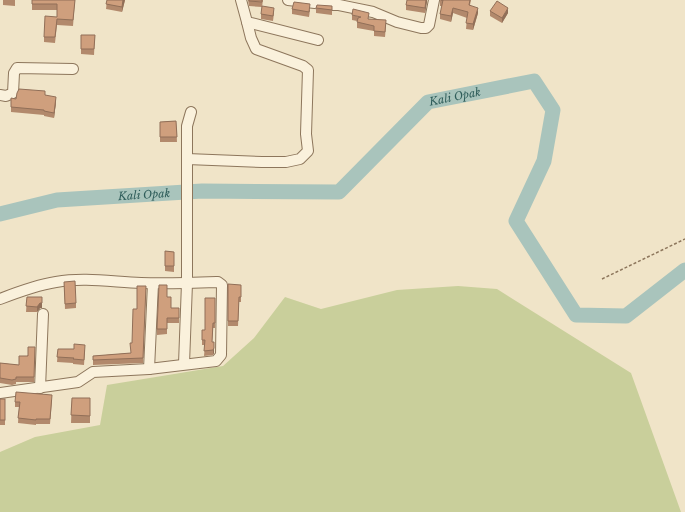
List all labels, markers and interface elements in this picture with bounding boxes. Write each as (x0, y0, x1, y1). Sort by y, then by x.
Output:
water label: Kali Opak (427, 85, 482, 109)
water label: Kali Opak (117, 186, 171, 203)

